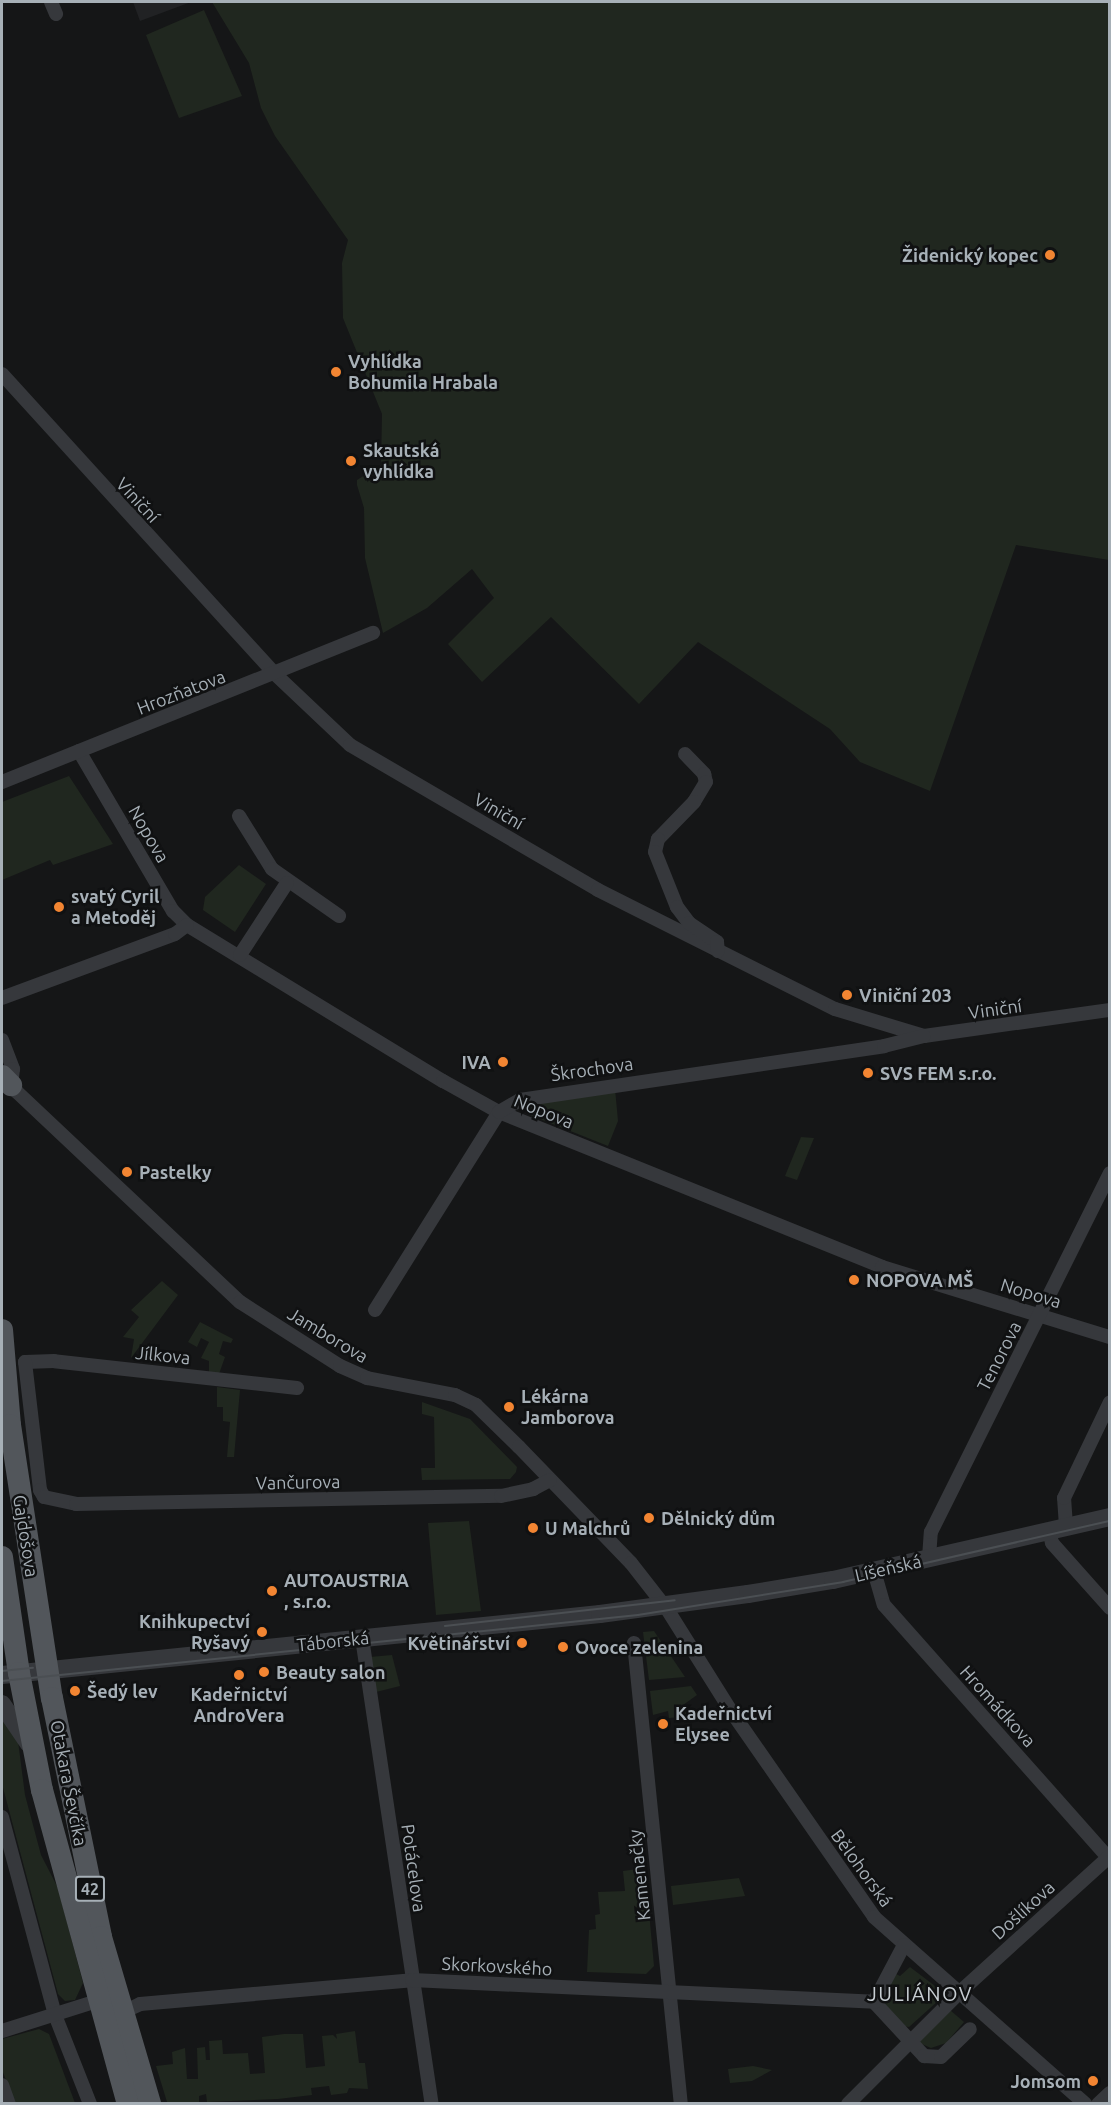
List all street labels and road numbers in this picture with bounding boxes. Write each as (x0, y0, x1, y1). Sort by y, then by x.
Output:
street label: Viniční (112, 473, 164, 527)
street label: Hrozňatova (134, 665, 228, 719)
street label: Viniční (470, 788, 528, 834)
street label: Nopova (124, 802, 174, 866)
street label: Viniční (967, 995, 1023, 1023)
street label: Škrochova (549, 1053, 635, 1085)
street label: Nopova (511, 1089, 577, 1133)
street label: Nopova (998, 1274, 1064, 1312)
street label: Jamborova (284, 1303, 372, 1367)
street label: Tenorova (972, 1318, 1026, 1394)
street label: Jílkova (134, 1341, 192, 1369)
street label: Vančurova (256, 1470, 340, 1494)
street label: Gajdošova (9, 1493, 43, 1579)
street label: Líšeňská (853, 1550, 923, 1586)
street label: Táborská (296, 1626, 370, 1656)
street label: Hromádkova (956, 1661, 1040, 1751)
street label: Otakara Ševčíka (46, 1718, 92, 1848)
street label: Potácelova (397, 1822, 431, 1914)
street label: Bělohorská (827, 1825, 897, 1911)
street label: Kamenačky (623, 1828, 655, 1922)
road number: 42 (74, 1876, 106, 1902)
street label: Došlíkova (987, 1876, 1059, 1944)
street label: Skorkovského (441, 1952, 553, 1980)

